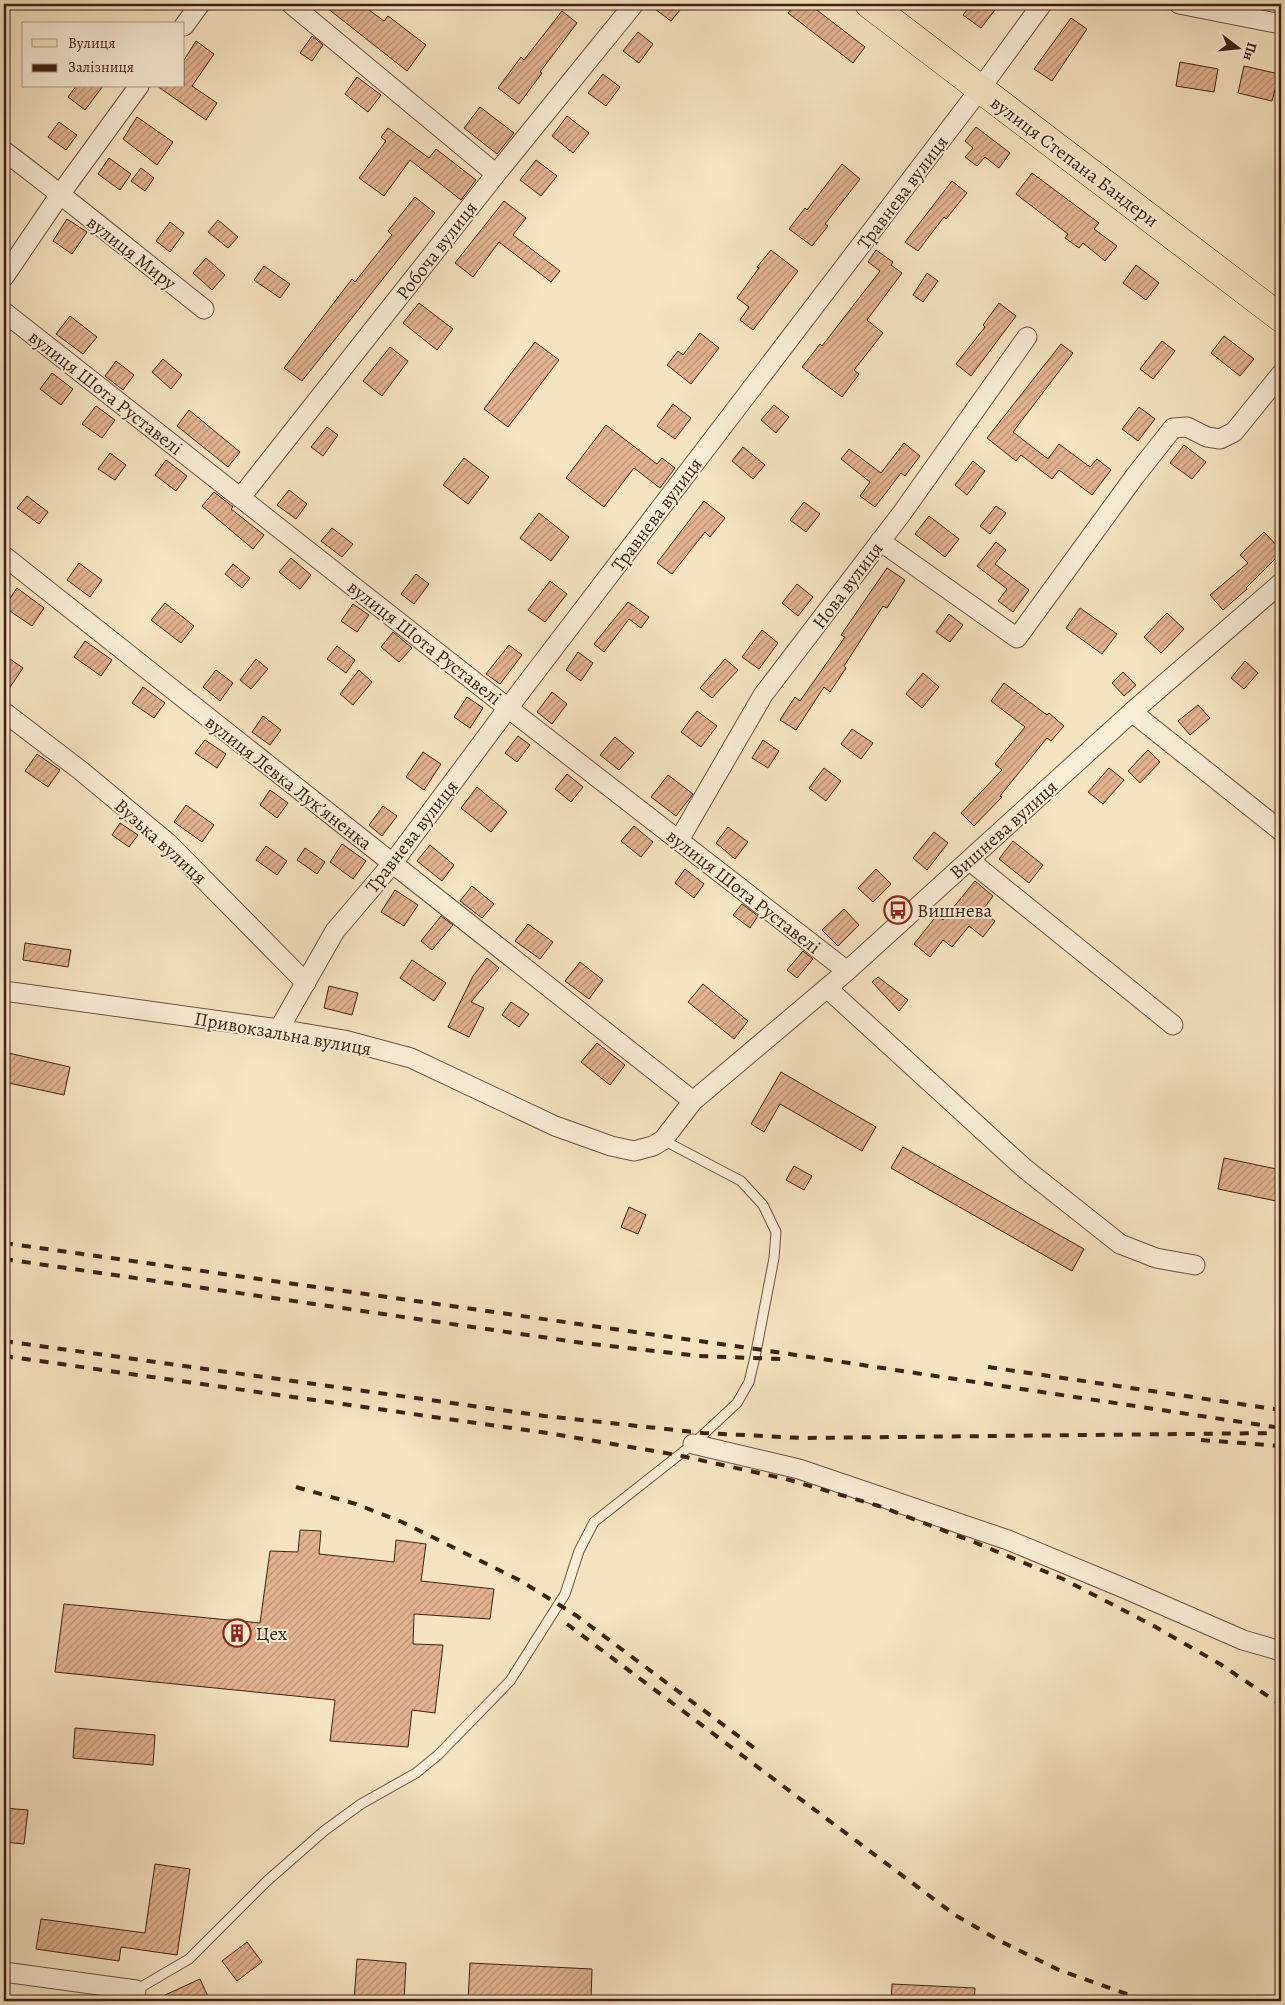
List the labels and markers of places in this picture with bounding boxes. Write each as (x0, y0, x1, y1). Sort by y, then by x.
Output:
bus stop icon: Вишнева (883, 895, 913, 925)
place label: Вишнева (917, 898, 993, 924)
building icon: Цех (222, 1618, 252, 1648)
place label: Цех (256, 1621, 288, 1647)

